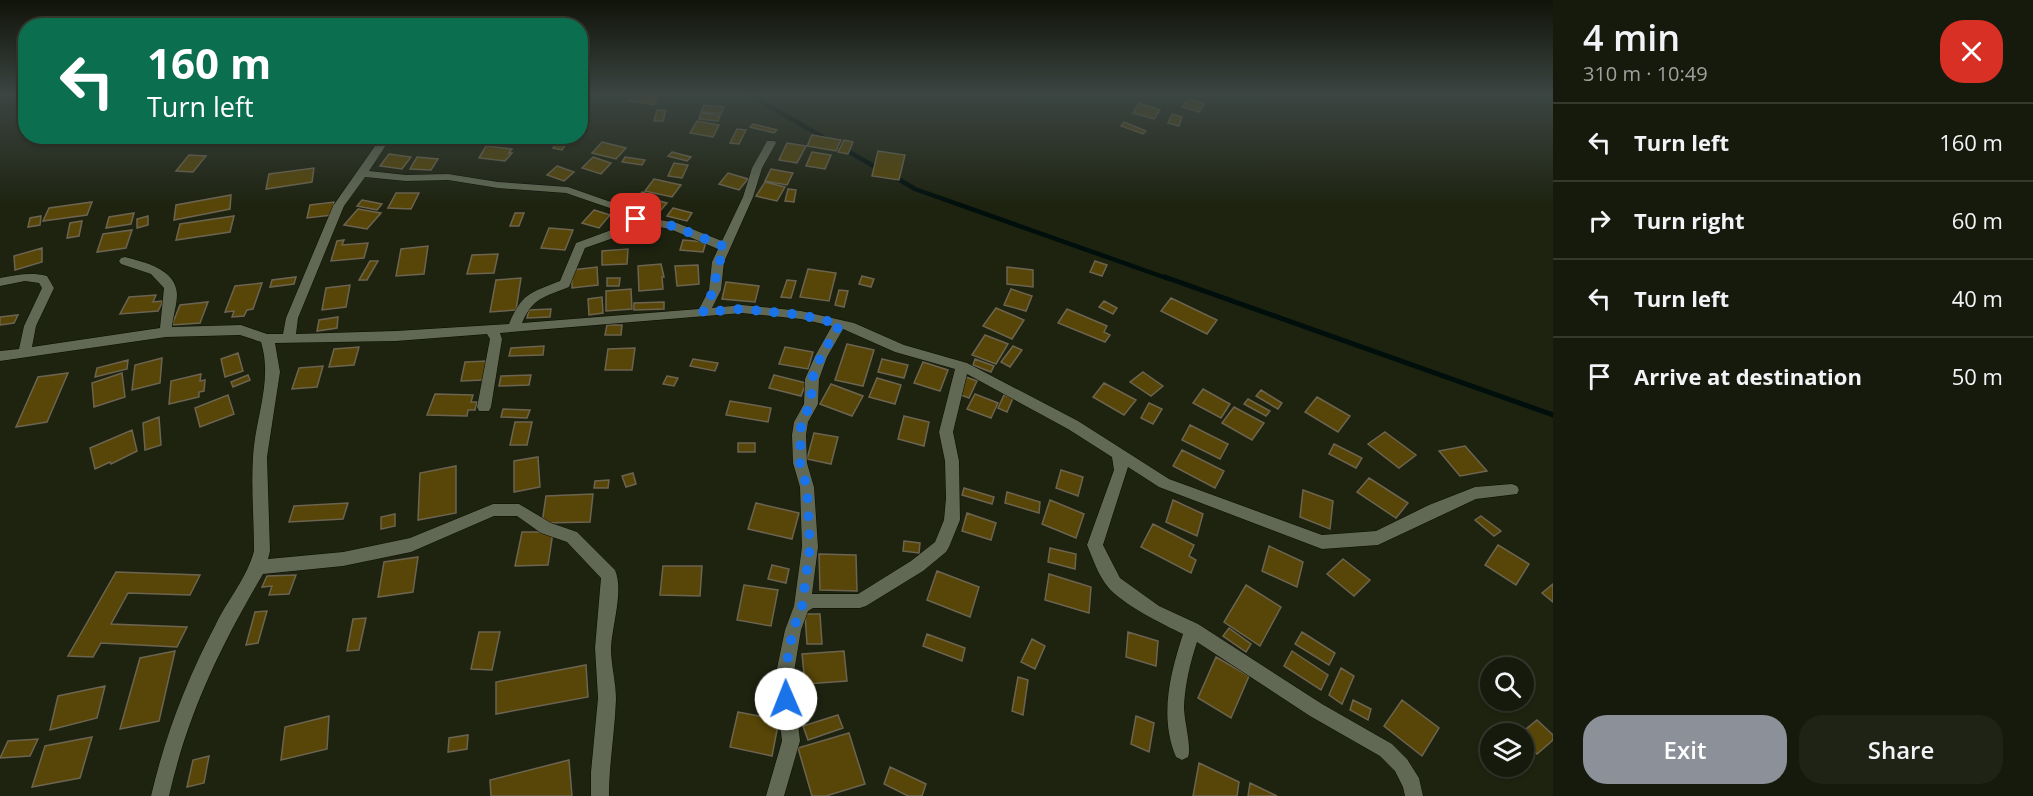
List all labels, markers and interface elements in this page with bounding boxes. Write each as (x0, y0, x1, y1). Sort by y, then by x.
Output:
text: 4 min (1583, 13, 1680, 62)
button: close (1940, 20, 2003, 83)
text: 160 m (147, 34, 271, 91)
icon: left (48, 42, 126, 120)
text: 310 m · 10:49 (1583, 60, 1708, 87)
text: Turn left (147, 88, 254, 125)
icon: left (1583, 126, 1616, 159)
text: Turn left (1634, 127, 1729, 157)
text: 160 m (1939, 127, 2003, 157)
pin (610, 193, 661, 244)
icon: arrive (619, 202, 652, 235)
icon: right (1583, 204, 1616, 237)
text: Turn right (1634, 205, 1745, 235)
text: 60 m (1952, 205, 2003, 235)
icon: left (1583, 282, 1616, 315)
text: Turn left (1634, 283, 1729, 313)
text: 40 m (1952, 283, 2003, 313)
icon: arrive (1583, 360, 1616, 393)
text: Arrive at destination (1634, 361, 1862, 391)
text: 50 m (1952, 361, 2003, 391)
map controls (1480, 657, 1534, 777)
button: search (1480, 657, 1534, 711)
position arrow (754, 667, 818, 731)
button: Exit (1583, 715, 1787, 784)
button: Share (1799, 715, 2003, 784)
button: layers (1480, 723, 1534, 777)

